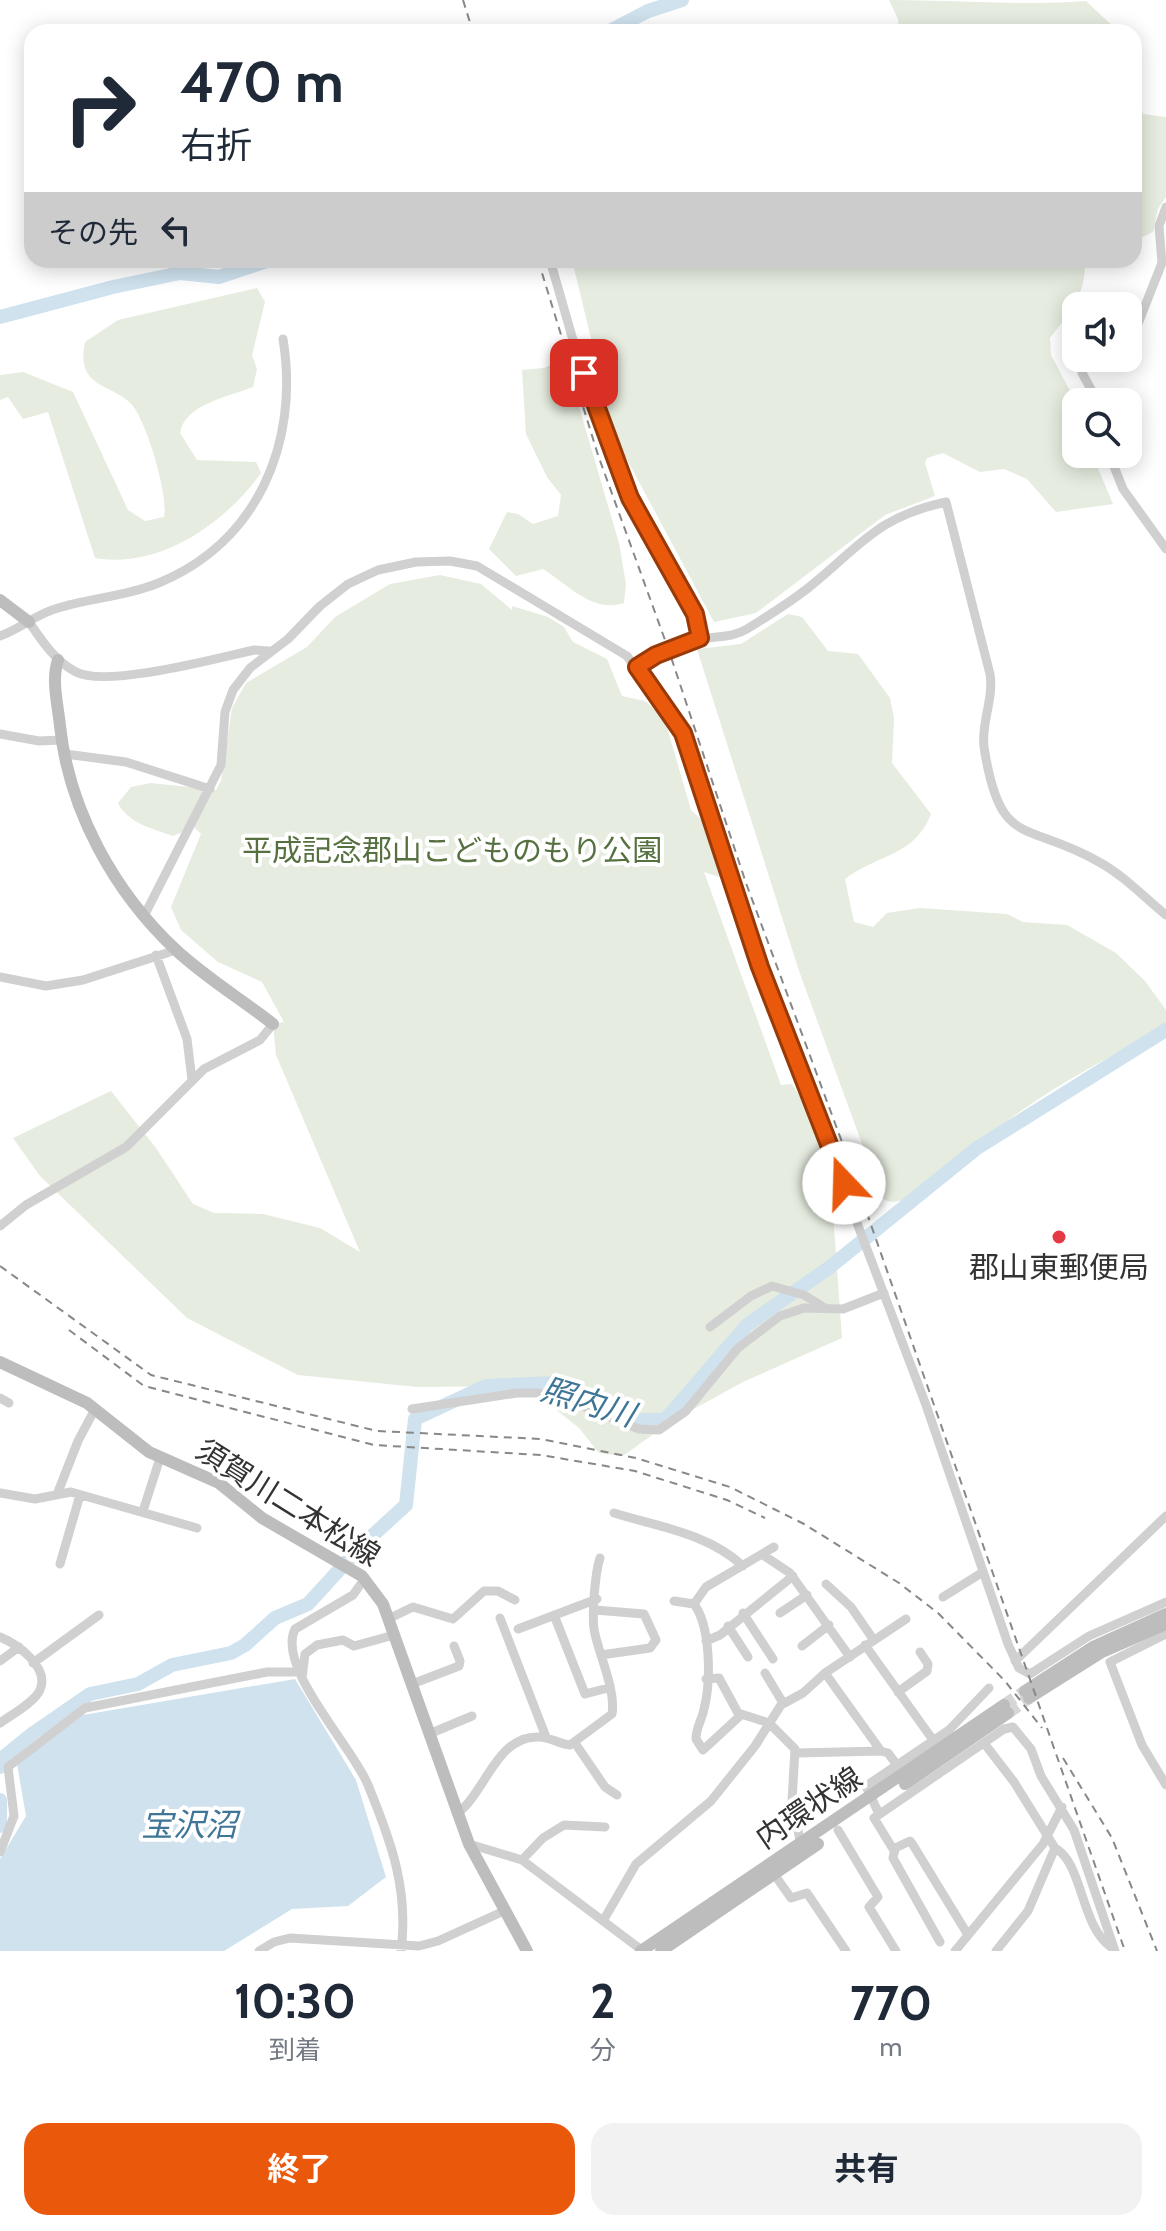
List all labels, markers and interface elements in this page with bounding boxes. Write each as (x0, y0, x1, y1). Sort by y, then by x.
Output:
text: 470 m (180, 48, 344, 116)
icon: right (48, 56, 152, 160)
text: 右折 (180, 123, 252, 167)
icon: left (154, 208, 198, 252)
text: その先 (48, 214, 138, 251)
map controls (1062, 292, 1142, 468)
button: sound (1062, 292, 1142, 372)
pin (550, 339, 618, 407)
icon: arrive (562, 351, 606, 395)
button: search (1062, 388, 1142, 468)
park label: 平成記念郡山こどものもり公園 (242, 832, 662, 869)
position arrow (802, 1141, 886, 1225)
marker: 郡山東郵便局 (1050, 1228, 1068, 1246)
place label: 郡山東郵便局 (969, 1249, 1149, 1286)
water label: 照内川 (537, 1369, 643, 1435)
street label: 須賀川二本松線 (189, 1431, 387, 1574)
street label: 内環状線 (749, 1759, 869, 1856)
water label: 宝沢沼 (141, 1805, 241, 1844)
text: 10:30 (234, 1972, 356, 2030)
text: 2 (590, 1972, 615, 2030)
text: 770 (850, 1974, 932, 2032)
text: m (879, 2031, 902, 2063)
text: 到着 (269, 2034, 321, 2066)
text: 分 (590, 2034, 616, 2066)
button: 終了 (24, 2123, 575, 2215)
button: 共有 (591, 2123, 1142, 2215)

